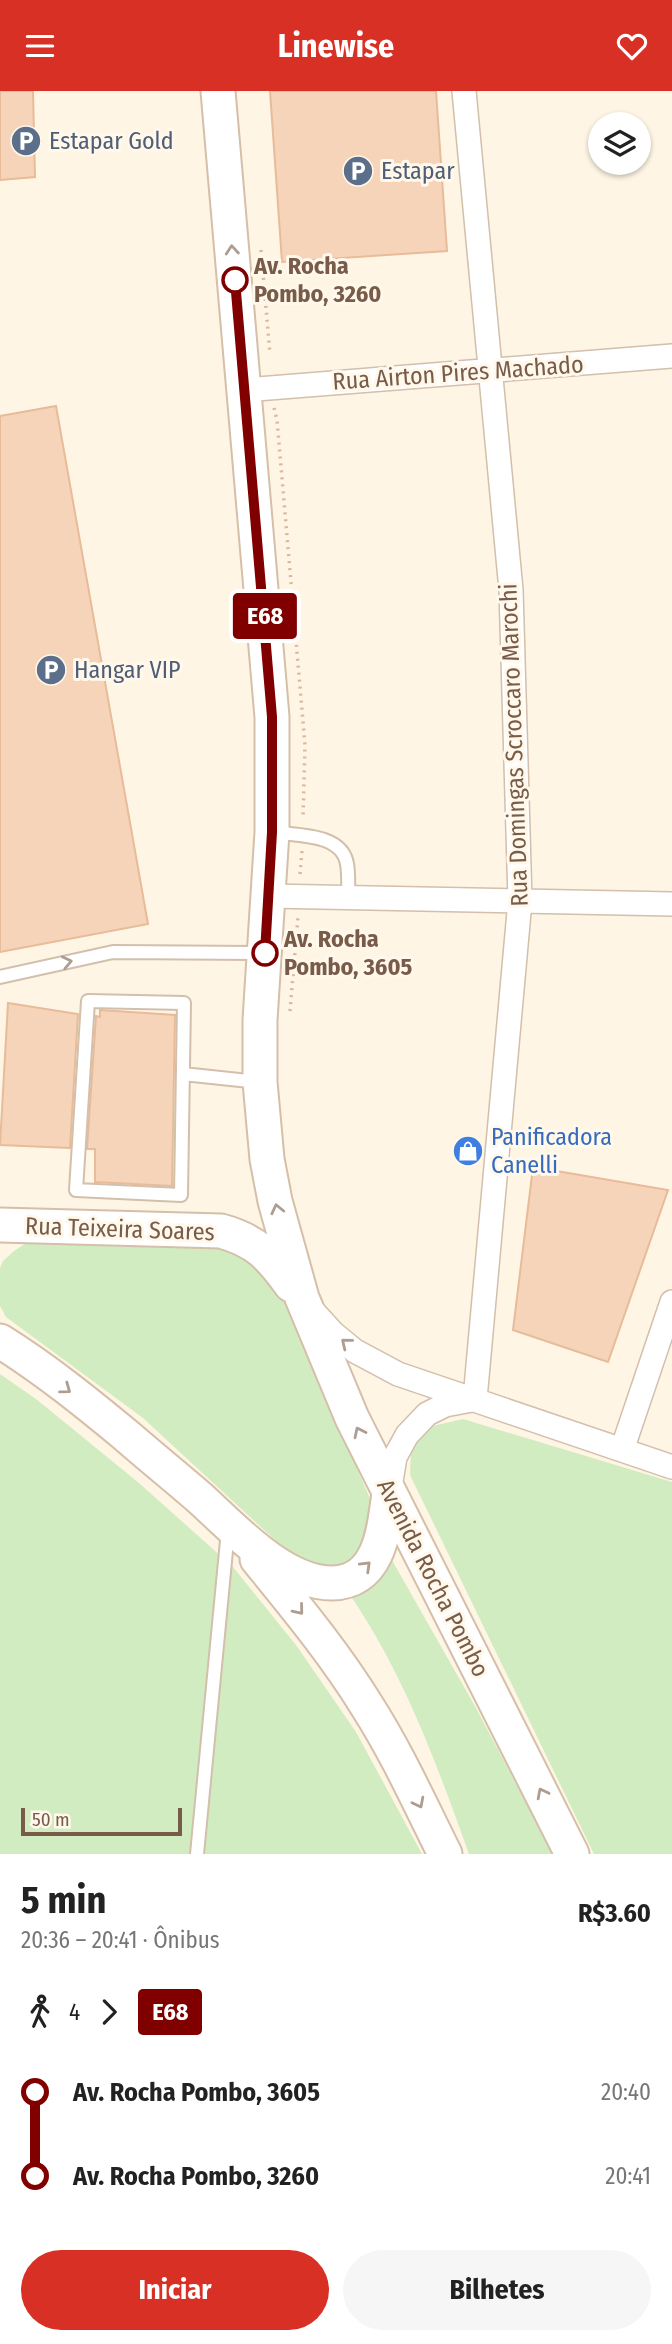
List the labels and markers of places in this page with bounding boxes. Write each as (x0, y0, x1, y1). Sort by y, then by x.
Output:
parking icon: Estapar Gold (9, 124, 43, 158)
place label: Estapar Gold (49, 127, 174, 155)
parking icon: Estapar (341, 154, 375, 188)
place label: Estapar (381, 157, 455, 185)
place label: Av. Rocha Pombo, 3260 (253, 252, 381, 308)
marker: Av. Rocha Pombo, 3260 (222, 267, 248, 293)
parking icon: Hangar VIP (34, 653, 68, 687)
place label: Hangar VIP (74, 656, 181, 684)
place label: Av. Rocha Pombo, 3605 (283, 925, 412, 981)
marker: Av. Rocha Pombo, 3605 (252, 940, 278, 966)
place label: Panificadora Canelli (491, 1123, 612, 1179)
shop icon: Panificadora Canelli (451, 1134, 485, 1168)

